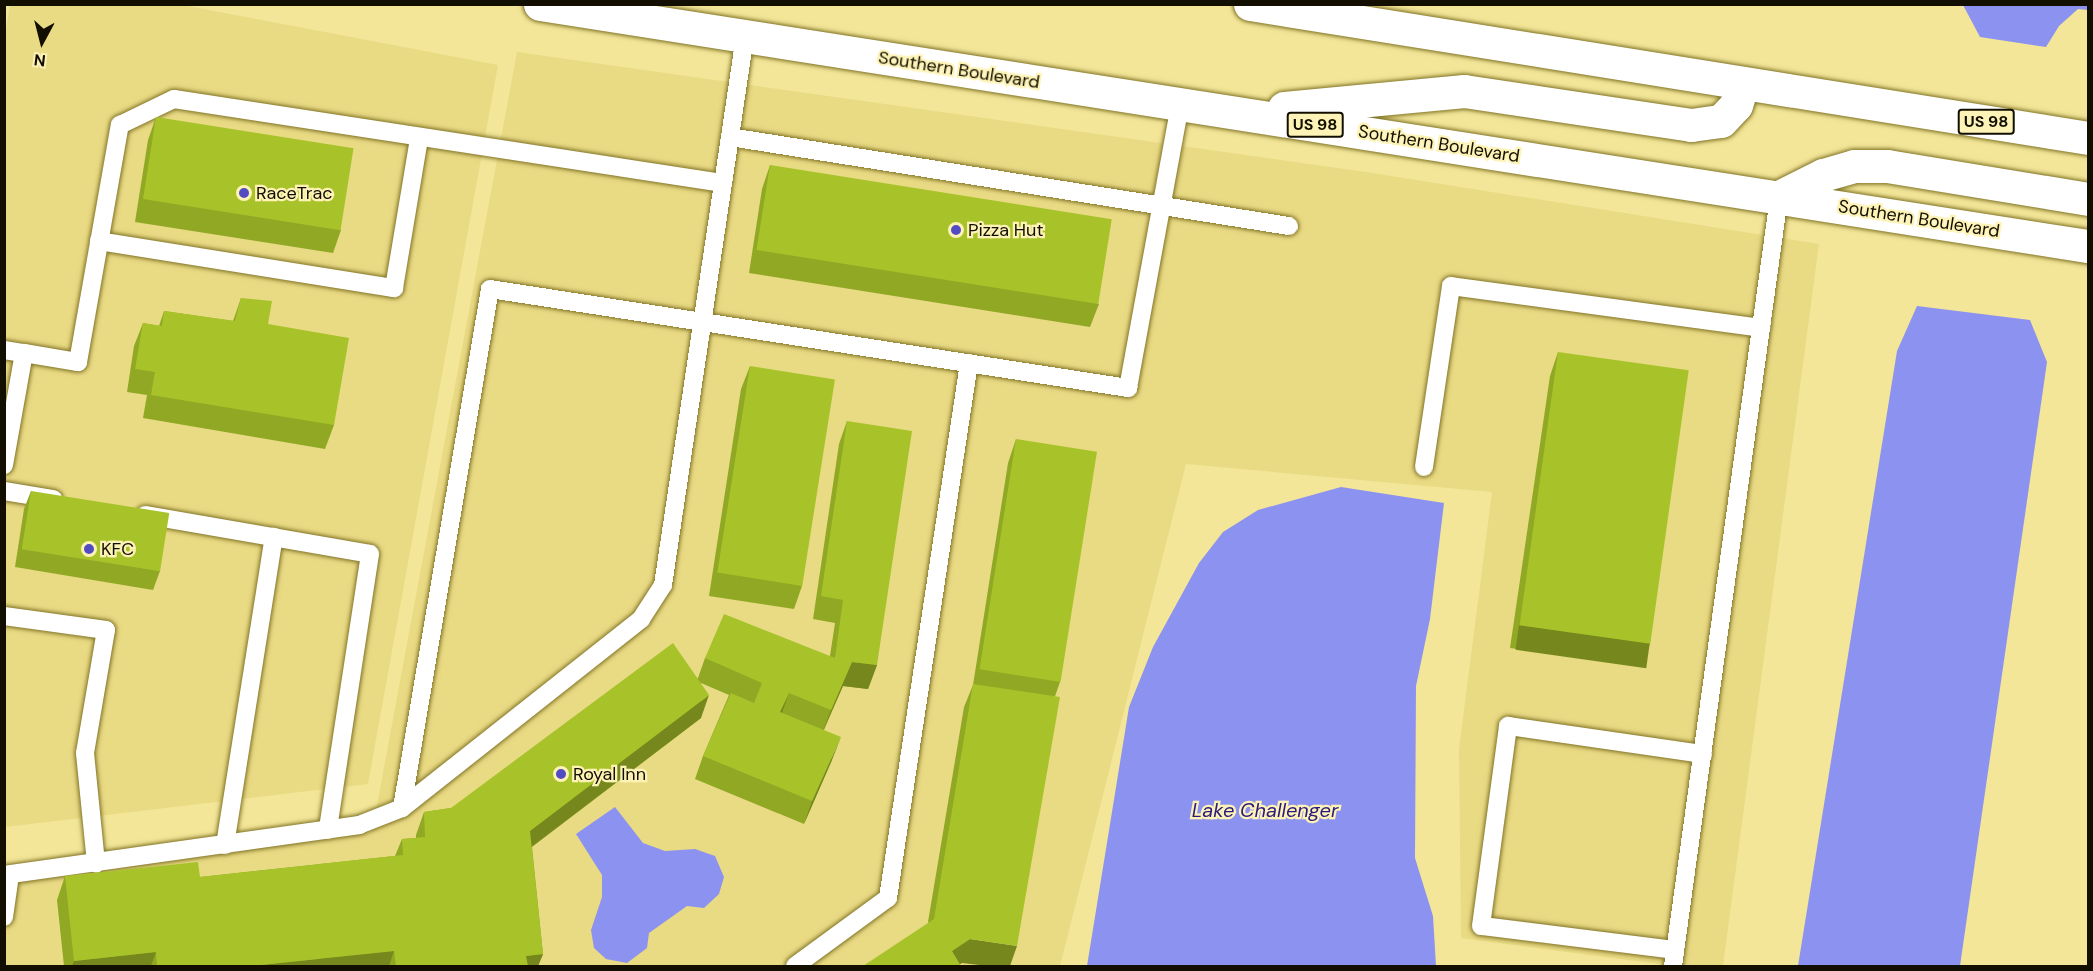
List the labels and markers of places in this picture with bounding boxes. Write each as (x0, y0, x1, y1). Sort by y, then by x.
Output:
place label: RaceTrac (256, 182, 333, 204)
marker: RaceTrac (237, 186, 251, 200)
place label: Pizza Hut (968, 219, 1043, 241)
marker: Pizza Hut (949, 223, 963, 237)
place label: KFC (101, 538, 134, 560)
marker: KFC (82, 542, 96, 556)
place label: Royal Inn (573, 763, 646, 785)
marker: Royal Inn (554, 767, 568, 781)

